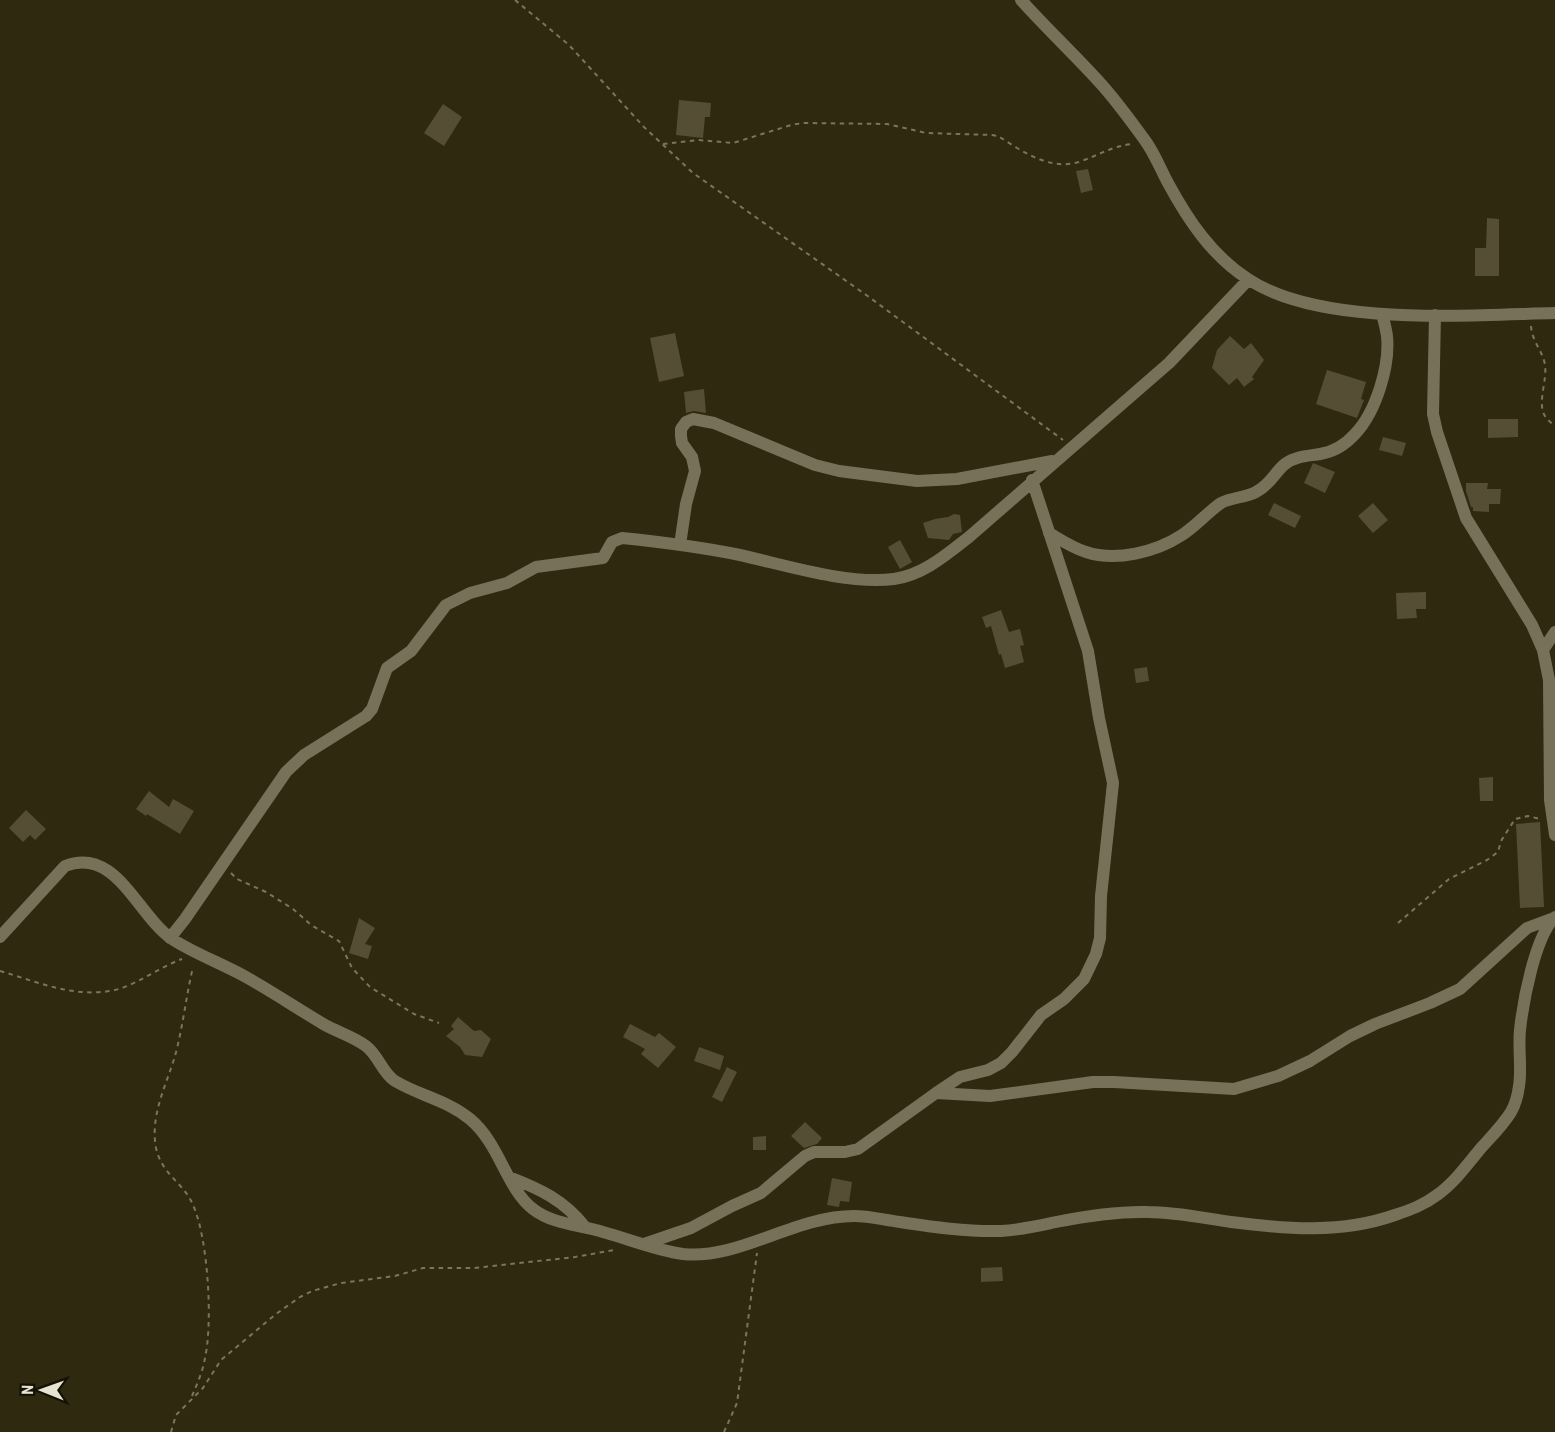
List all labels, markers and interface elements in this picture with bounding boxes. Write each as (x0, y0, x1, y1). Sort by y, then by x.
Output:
north arrow (12, 1360, 72, 1420)
text: N (18, 1385, 37, 1395)

